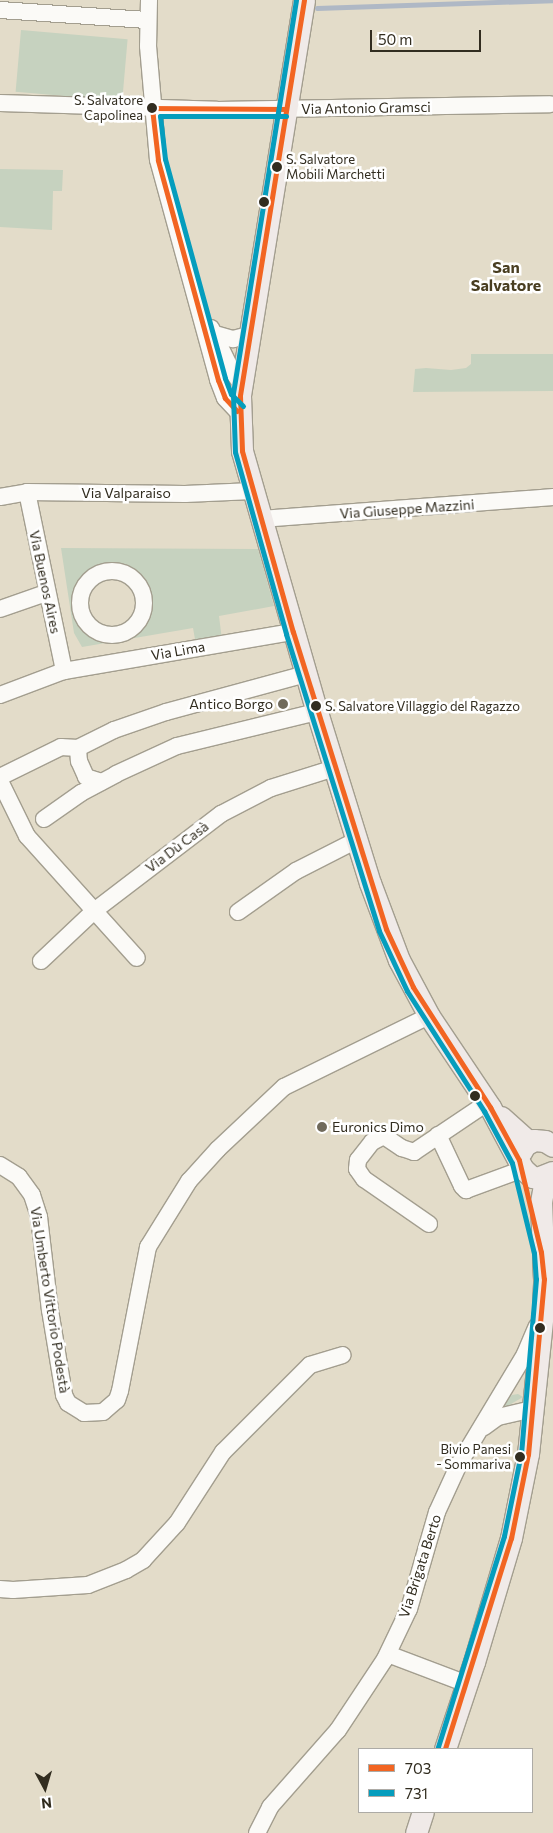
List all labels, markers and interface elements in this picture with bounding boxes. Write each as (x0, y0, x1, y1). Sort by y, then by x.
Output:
scale bar (373, 20, 484, 52)
text: 50 m (378, 30, 412, 48)
place label: S. Salvatore Capolinea (74, 93, 143, 124)
street label: Via Antonio Gramsci (301, 98, 431, 118)
marker: S. Salvatore Capolinea (147, 103, 157, 113)
place label: S. Salvatore Mobili Marchetti (286, 152, 385, 183)
marker: S. Salvatore Mobili Marchetti (272, 162, 282, 172)
unlabelled marker (259, 197, 269, 207)
district label: San Salvatore (471, 257, 541, 295)
street label: Via Valparaiso (81, 485, 171, 501)
street label: Via Giuseppe Mazzini (339, 496, 475, 522)
street label: Via Buenos Aires (26, 529, 64, 635)
street label: Via Lima (150, 638, 206, 664)
place label: Antico Borgo (189, 696, 273, 712)
marker: Antico Borgo (277, 698, 289, 710)
place label: S. Salvatore Villaggio del Ragazzo (325, 698, 520, 714)
marker: S. Salvatore Villaggio del Ragazzo (311, 701, 321, 711)
street label: Via Dù Casà (142, 818, 212, 876)
unlabelled marker (470, 1091, 480, 1101)
place label: Euronics Dimo (332, 1119, 424, 1135)
marker: Euronics Dimo (316, 1121, 328, 1133)
street label: Via Umberto Vittorio Podestà (27, 1206, 73, 1394)
unlabelled marker (535, 1323, 545, 1333)
place label: Bivio Panesi - Sommariva (436, 1442, 511, 1473)
marker: Bivio Panesi - Sommariva (515, 1452, 525, 1462)
street label: Via Brigata Berto (395, 1512, 445, 1620)
legend (358, 1748, 533, 1813)
text: 703 (405, 1759, 431, 1777)
north arrow (20, 1763, 70, 1813)
text: 731 (405, 1784, 428, 1802)
text: N (41, 1794, 53, 1812)

